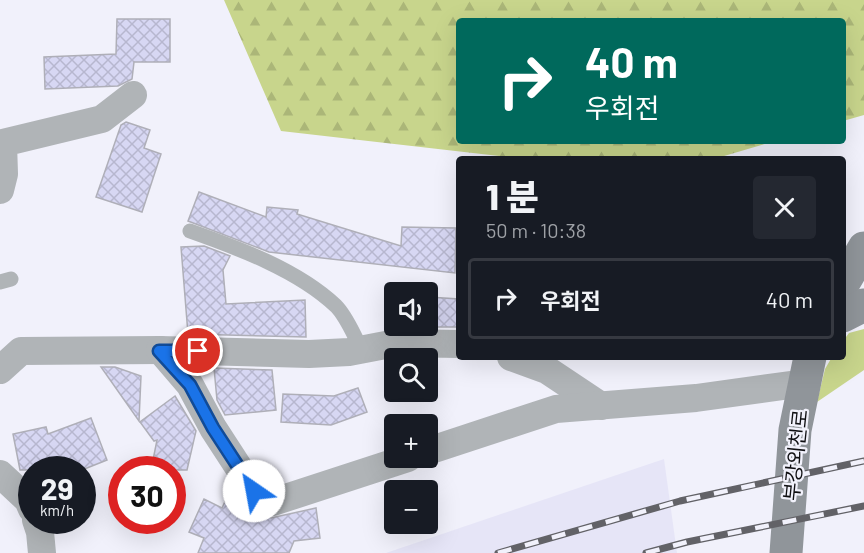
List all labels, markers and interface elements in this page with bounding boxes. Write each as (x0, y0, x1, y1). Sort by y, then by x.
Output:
text: 40 m (585, 36, 678, 86)
icon: right (486, 42, 564, 120)
text: 우회전 (585, 91, 660, 123)
text: 1 분 (486, 174, 539, 217)
button: close (753, 176, 816, 239)
text: 50 m · 10:38 (486, 218, 586, 242)
map controls (384, 282, 438, 534)
button: sound (384, 282, 438, 336)
icon: right (489, 282, 522, 315)
text: 40 m (766, 286, 813, 312)
text: 우회전 (540, 287, 601, 313)
pin (172, 325, 223, 376)
icon: arrive (181, 334, 214, 367)
button: search (384, 348, 438, 402)
street label: 부강외천로 (778, 408, 812, 502)
button: + (384, 414, 438, 468)
speed limit sign: 30 (108, 456, 186, 534)
position arrow (222, 459, 286, 523)
text: 29 (41, 470, 73, 506)
button: − (384, 480, 438, 534)
text: km/h (40, 501, 74, 519)

